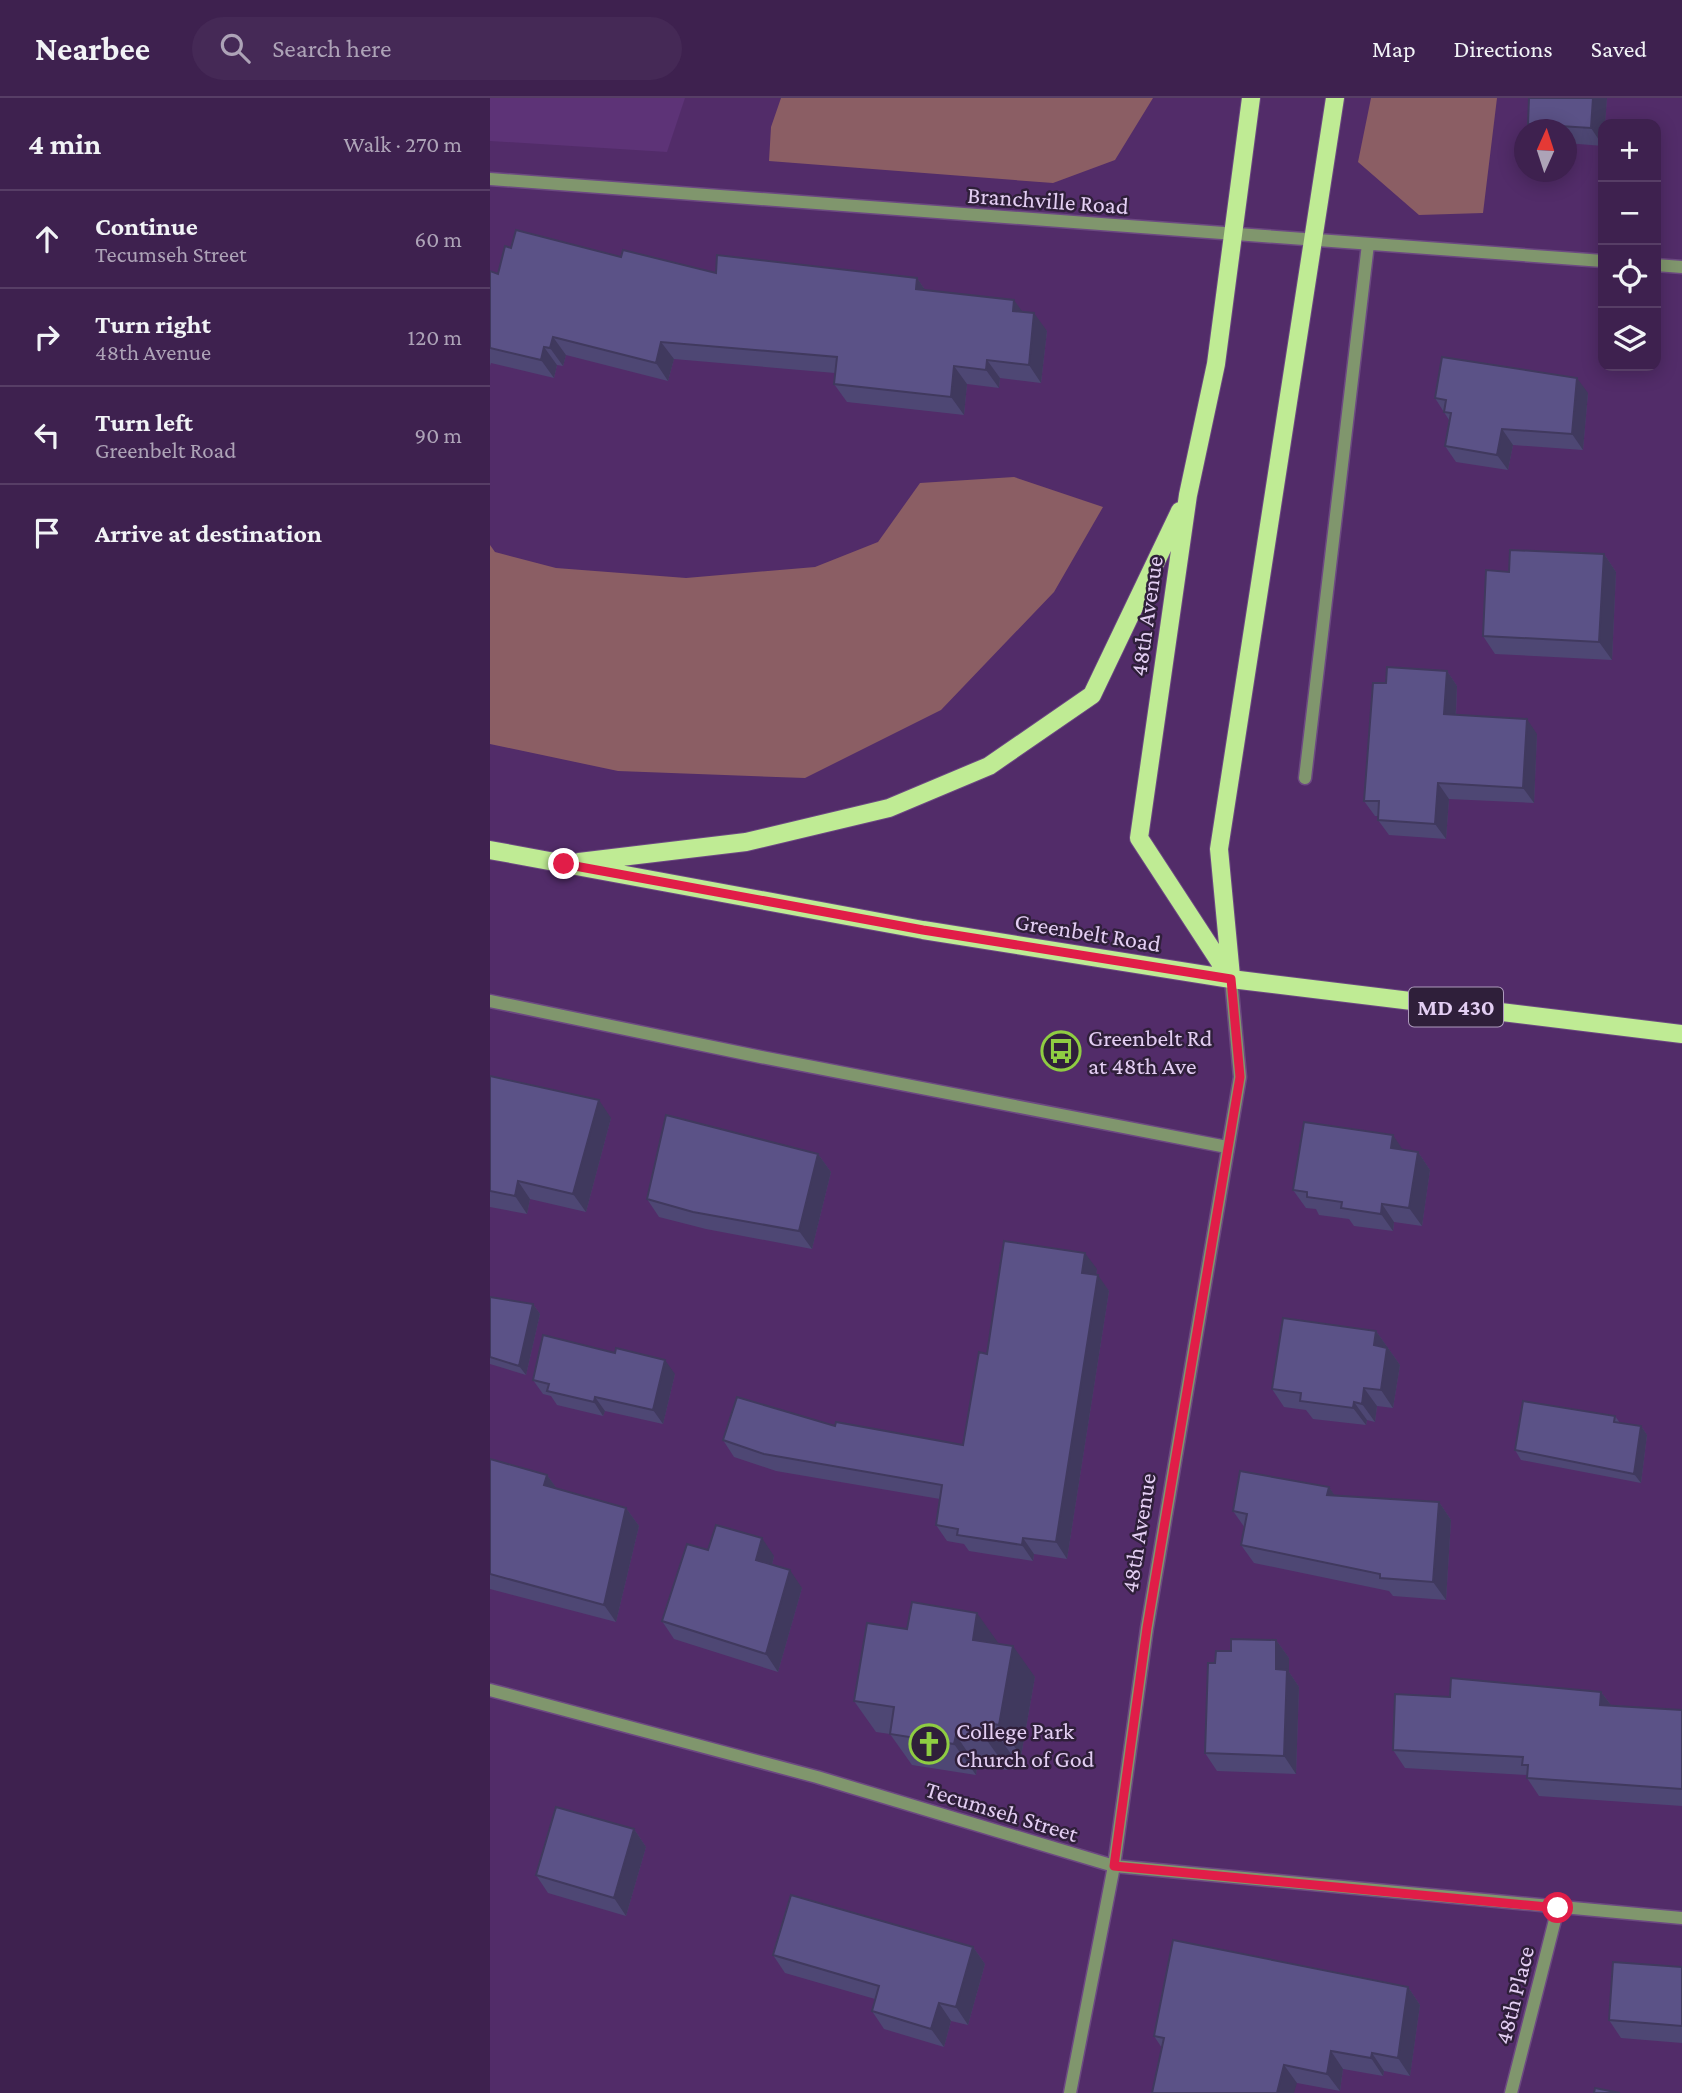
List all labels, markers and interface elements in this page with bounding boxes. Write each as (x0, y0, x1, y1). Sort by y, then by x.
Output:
search box (192, 17, 682, 80)
icon: search (216, 29, 254, 67)
text: Nearbee (35, 30, 150, 67)
text: Search here (272, 34, 391, 63)
text: Map (1372, 35, 1416, 62)
text: Directions (1454, 35, 1553, 62)
text: Saved (1591, 35, 1647, 62)
north arrow (1514, 119, 1577, 182)
map controls (1598, 119, 1661, 371)
button: + (1598, 119, 1661, 182)
text: 4 min (28, 127, 101, 160)
text: Walk · 270 m (343, 131, 462, 157)
street label: Branchville Road (966, 181, 1130, 219)
button: − (1598, 182, 1661, 245)
text: Continue (95, 212, 198, 241)
icon: ahead (28, 220, 66, 258)
text: 60 m (415, 226, 462, 252)
text: Tecumseh Street (95, 241, 247, 267)
button: locate (1598, 245, 1661, 308)
button: layers (1598, 308, 1661, 371)
text: Turn right (95, 310, 211, 339)
icon: right (28, 318, 66, 356)
text: 120 m (408, 324, 462, 350)
text: 48th Avenue (95, 339, 211, 365)
text: Turn left (95, 408, 193, 437)
icon: left (28, 416, 66, 454)
text: 90 m (415, 422, 462, 448)
text: Greenbelt Road (95, 437, 236, 463)
icon: arrive (28, 514, 66, 552)
text: Arrive at destination (95, 519, 322, 548)
street label: 48th Avenue (1124, 554, 1168, 678)
route end (548, 848, 579, 879)
street label: Greenbelt Road (1013, 907, 1163, 957)
road number: MD 430 (1409, 988, 1503, 1026)
place label: Greenbelt Rd at 48th Ave (1088, 1024, 1213, 1079)
bus stop icon: Greenbelt Rd at 48th Ave (1040, 1030, 1082, 1072)
street label: 48th Avenue (1115, 1471, 1161, 1595)
place label: College Park Church of God (956, 1717, 1095, 1772)
church icon: College Park Church of God (908, 1723, 950, 1765)
street label: Tecumseh Street (922, 1775, 1083, 1847)
route start (1542, 1892, 1573, 1923)
street label: 48th Place (1489, 1943, 1539, 2047)

